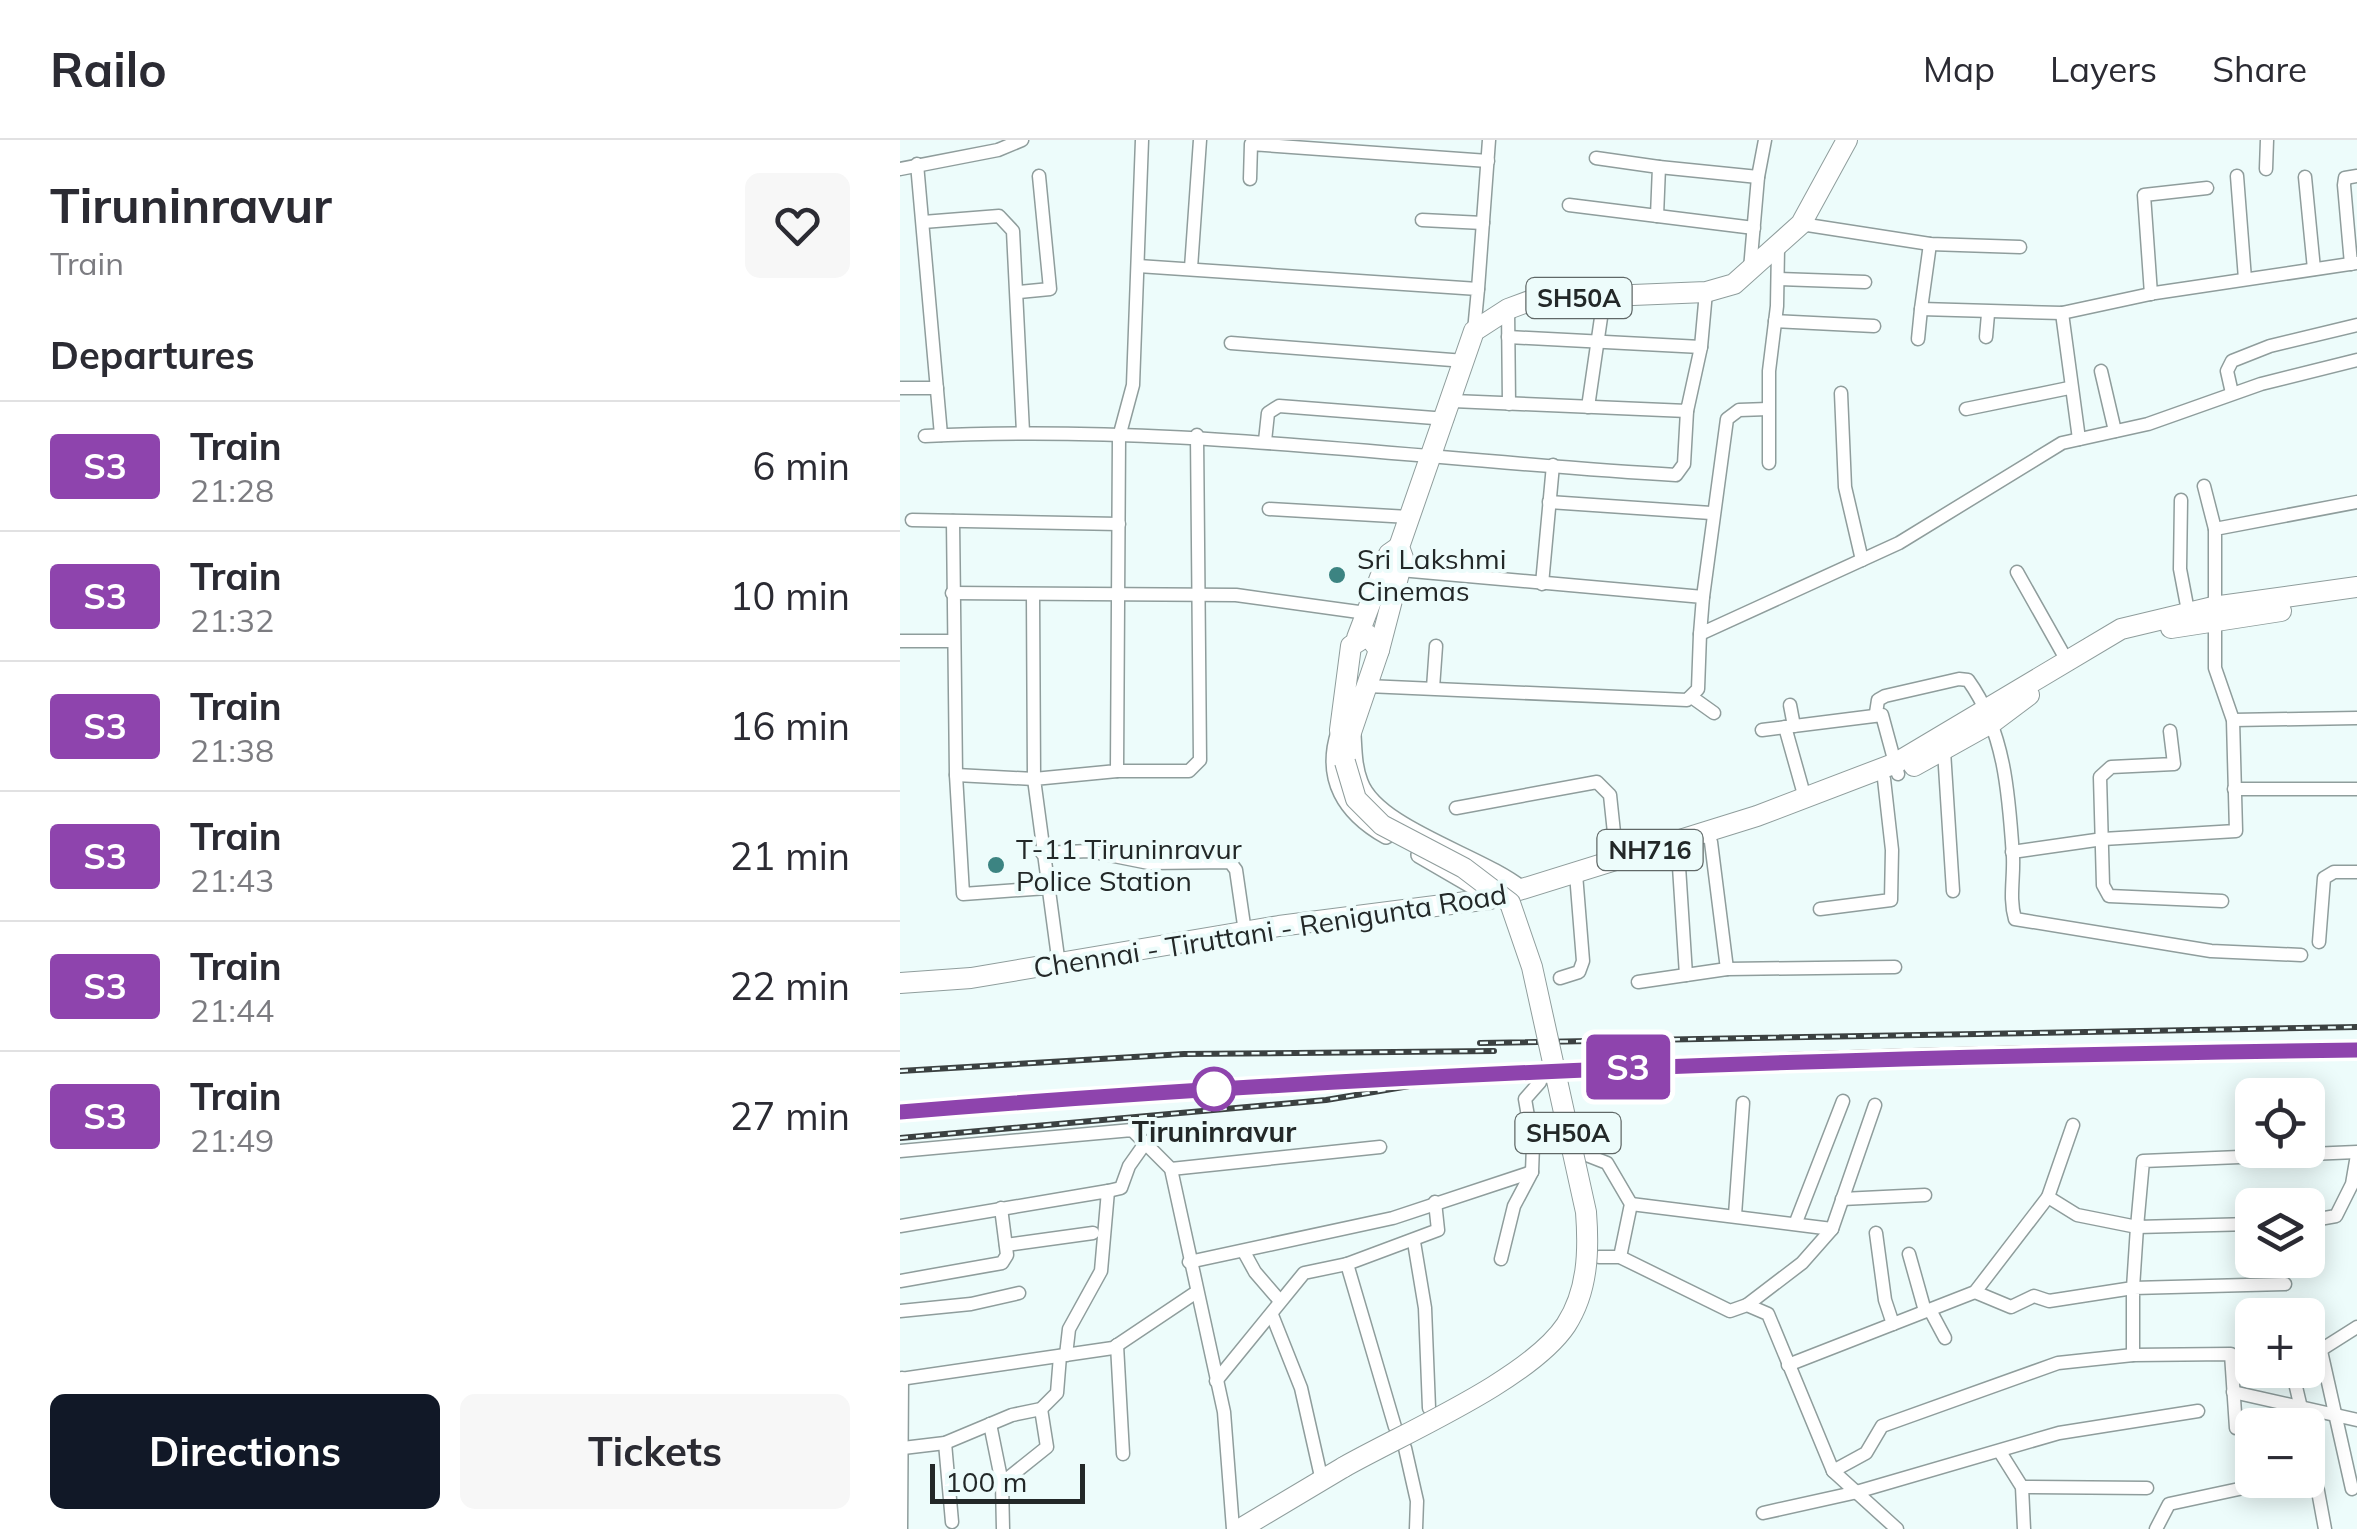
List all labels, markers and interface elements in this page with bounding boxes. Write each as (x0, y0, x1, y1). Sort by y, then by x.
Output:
text: Railo (50, 39, 167, 99)
text: Map (1923, 47, 1995, 91)
text: Layers (2050, 47, 2157, 91)
text: Share (2212, 47, 2307, 91)
button: heart (745, 173, 850, 278)
text: Tiruninravur (50, 175, 332, 235)
text: Train (50, 243, 124, 283)
road number: SH50A (1526, 278, 1632, 318)
text: Departures (50, 331, 254, 379)
text: Train (190, 422, 282, 470)
text: 6 min (753, 442, 850, 490)
text: S3 (83, 444, 127, 488)
text: 21:28 (190, 470, 274, 510)
place label: Sri Lakshmi Cinemas (1357, 541, 1506, 608)
text: Train (190, 552, 282, 600)
marker: Sri Lakshmi Cinemas (1326, 564, 1348, 586)
text: 10 min (730, 572, 850, 620)
text: S3 (83, 574, 127, 618)
text: 21:32 (190, 600, 274, 640)
text: Train (190, 682, 282, 730)
text: 16 min (730, 702, 850, 750)
text: S3 (83, 704, 127, 748)
text: 21:38 (190, 730, 274, 770)
text: Train (190, 812, 282, 860)
road number: NH716 (1598, 830, 1702, 870)
place label: T-11 Tiruninravur Police Station (1016, 831, 1243, 898)
text: 21 min (730, 832, 850, 880)
text: S3 (83, 834, 127, 878)
marker: T-11 Tiruninravur Police Station (985, 854, 1007, 876)
text: 21:43 (190, 860, 274, 900)
street label: Chennai - Tiruttani - Renigunta Road (1031, 876, 1509, 985)
text: Train (190, 942, 282, 990)
text: 22 min (730, 962, 850, 1010)
text: S3 (83, 964, 127, 1008)
text: 21:44 (190, 990, 274, 1030)
line badge: S3 (1583, 1034, 1673, 1100)
text: S3 (1606, 1045, 1650, 1089)
marker: Tiruninravur (1193, 1068, 1235, 1110)
text: Train (190, 1072, 282, 1120)
map controls (2235, 1078, 2325, 1498)
button: locate (2235, 1078, 2325, 1168)
text: 27 min (730, 1092, 850, 1140)
text: S3 (83, 1094, 127, 1138)
road number: SH50A (1516, 1113, 1620, 1153)
place label: Tiruninravur (1132, 1114, 1296, 1149)
text: 21:49 (190, 1120, 274, 1160)
button: layers (2235, 1188, 2325, 1278)
button: + (2235, 1298, 2325, 1388)
button: Directions (50, 1394, 440, 1509)
button: Tickets (460, 1394, 850, 1509)
button: − (2235, 1408, 2325, 1498)
scale bar (930, 1459, 1085, 1504)
text: 100 m (945, 1464, 1027, 1499)

